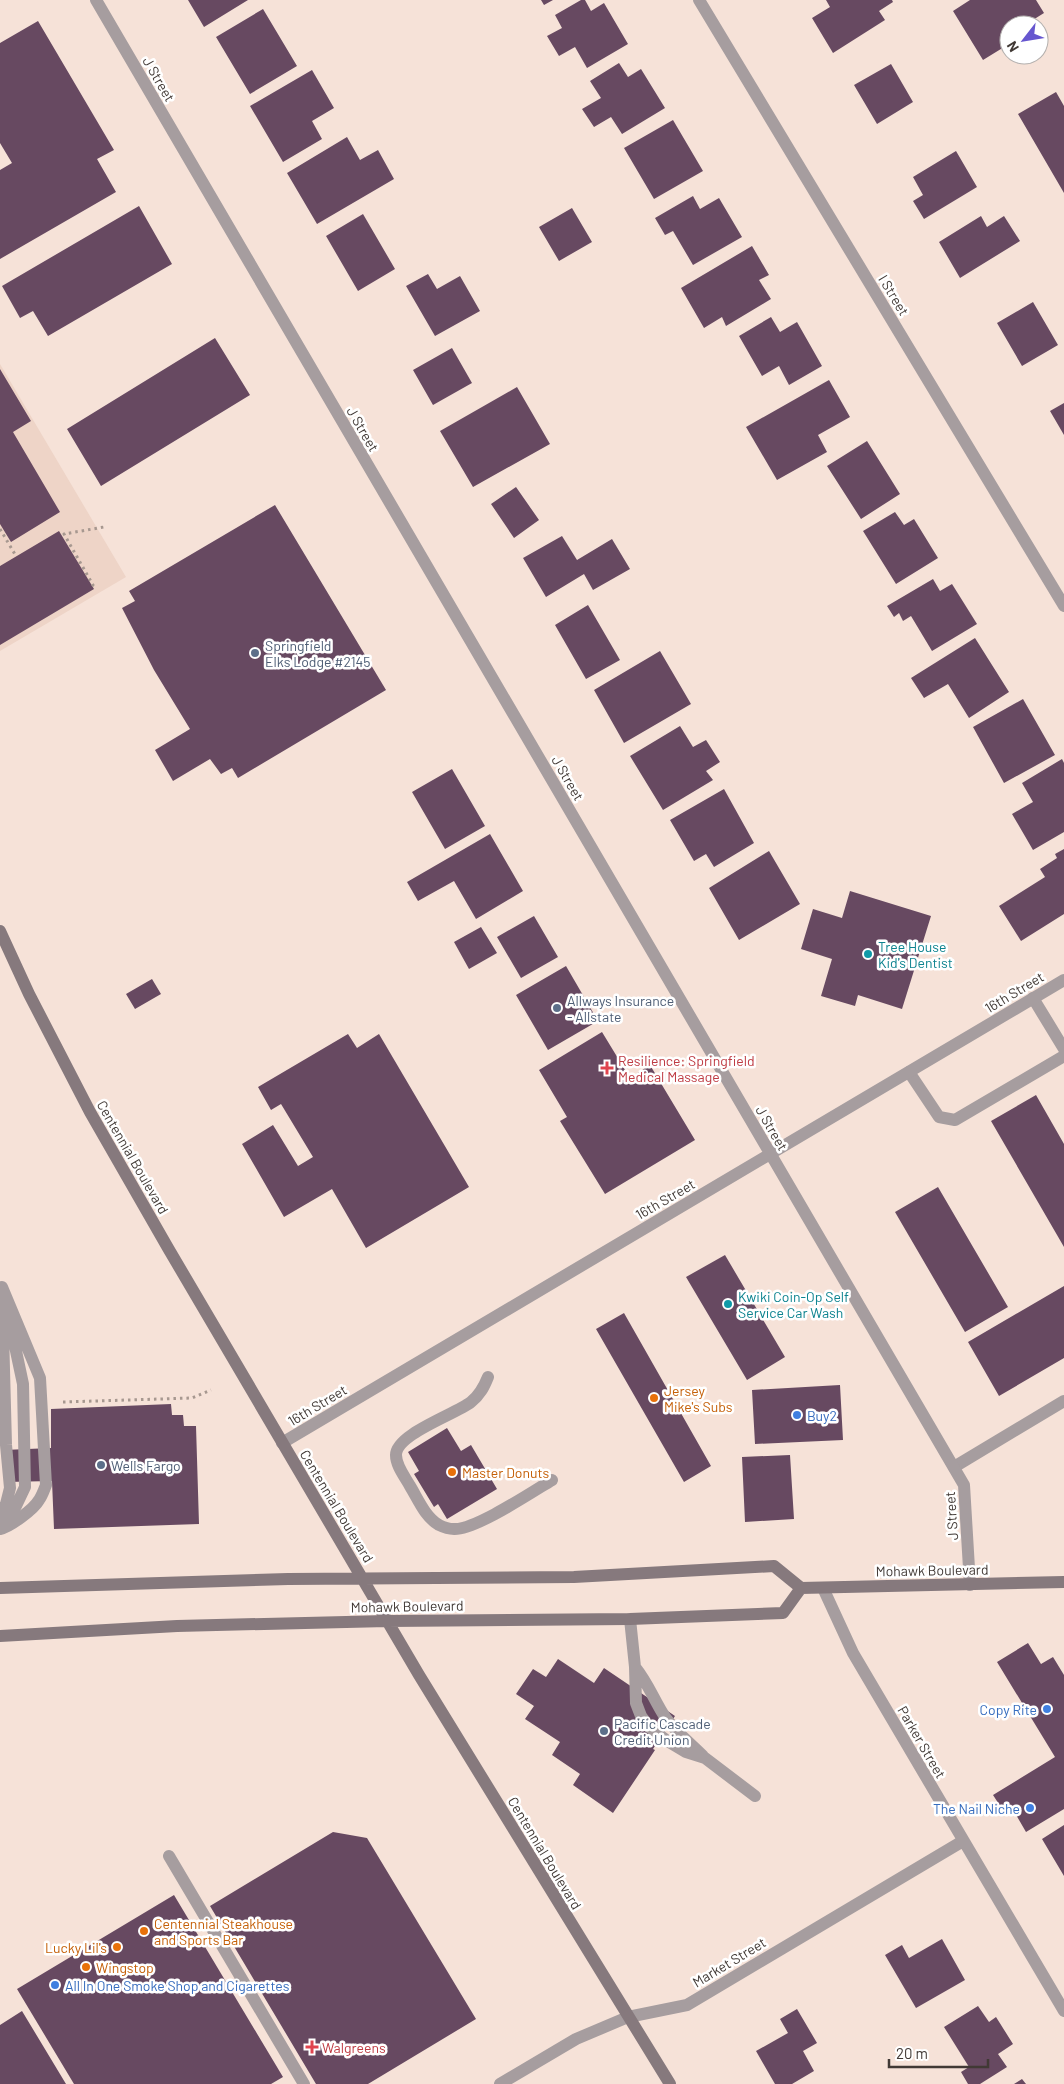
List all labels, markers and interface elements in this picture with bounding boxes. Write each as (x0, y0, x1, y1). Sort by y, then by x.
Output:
north arrow (999, 15, 1049, 65)
text: N (1003, 39, 1022, 55)
street label: J Street (139, 53, 179, 105)
street label: I Street (875, 271, 913, 319)
street label: J Street (343, 403, 383, 455)
place label: Springfield Elks Lodge #2145 (265, 637, 371, 670)
marker: Springfield Elks Lodge #2145 (249, 647, 261, 659)
street label: J Street (548, 752, 588, 804)
place label: Tree House Kid's Dentist (878, 938, 953, 971)
marker: Tree House Kid's Dentist (862, 948, 874, 960)
street label: 16th Street (981, 968, 1047, 1016)
place label: Allways Insurance - Allstate (567, 992, 674, 1025)
marker: Allways Insurance - Allstate (551, 1002, 563, 1014)
place label: Resilience: Springfield Medical Massage (618, 1052, 755, 1085)
marker: Resilience: Springfield Medical Massage (600, 1061, 614, 1075)
street label: Centennial Boulevard (94, 1097, 172, 1217)
street label: J Street (752, 1102, 792, 1154)
street label: 16th Street (632, 1175, 698, 1223)
place label: Kwiki Coin-Op Self Service Car Wash (738, 1288, 849, 1321)
marker: Kwiki Coin-Op Self Service Car Wash (722, 1298, 734, 1310)
street label: 16th Street (284, 1381, 350, 1429)
place label: Jersey Mike's Subs (664, 1382, 733, 1415)
marker: Jersey Mike's Subs (648, 1392, 660, 1404)
place label: Buy2 (807, 1407, 837, 1424)
marker: Buy2 (791, 1409, 803, 1421)
street label: Centennial Boulevard (297, 1447, 377, 1565)
place label: Wells Fargo (111, 1457, 181, 1474)
marker: Wells Fargo (95, 1459, 107, 1471)
place label: Master Donuts (462, 1464, 550, 1481)
marker: Master Donuts (446, 1466, 458, 1478)
street label: J Street (941, 1491, 961, 1541)
street label: Mohawk Boulevard (875, 1561, 989, 1579)
street label: Mohawk Boulevard (350, 1597, 464, 1615)
place label: Copy Rite (980, 1701, 1037, 1718)
street label: Parker Street (894, 1703, 950, 1781)
marker: Copy Rite (1041, 1703, 1053, 1715)
place label: Pacific Cascade Credit Union (614, 1715, 711, 1748)
marker: Pacific Cascade Credit Union (598, 1725, 610, 1737)
street label: Centennial Boulevard (505, 1794, 585, 1912)
place label: The Nail Niche (933, 1800, 1020, 1817)
marker: The Nail Niche (1024, 1802, 1036, 1814)
place label: Centennial Steakhouse and Sports Bar (154, 1915, 293, 1948)
marker: Centennial Steakhouse and Sports Bar (138, 1925, 150, 1937)
street label: Market Street (689, 1933, 769, 1991)
place label: Lucky Lil's (45, 1939, 107, 1956)
marker: Lucky Lil's (111, 1941, 123, 1953)
place label: Wingstop (96, 1959, 154, 1976)
marker: Wingstop (80, 1961, 92, 1973)
place label: All In One Smoke Shop and Cigarettes (65, 1977, 290, 1994)
marker: All In One Smoke Shop and Cigarettes (49, 1979, 61, 1991)
scale bar (889, 2036, 988, 2068)
place label: Walgreens (322, 2039, 386, 2056)
marker: Walgreens (306, 2041, 318, 2053)
text: 20 m (896, 2044, 928, 2062)

